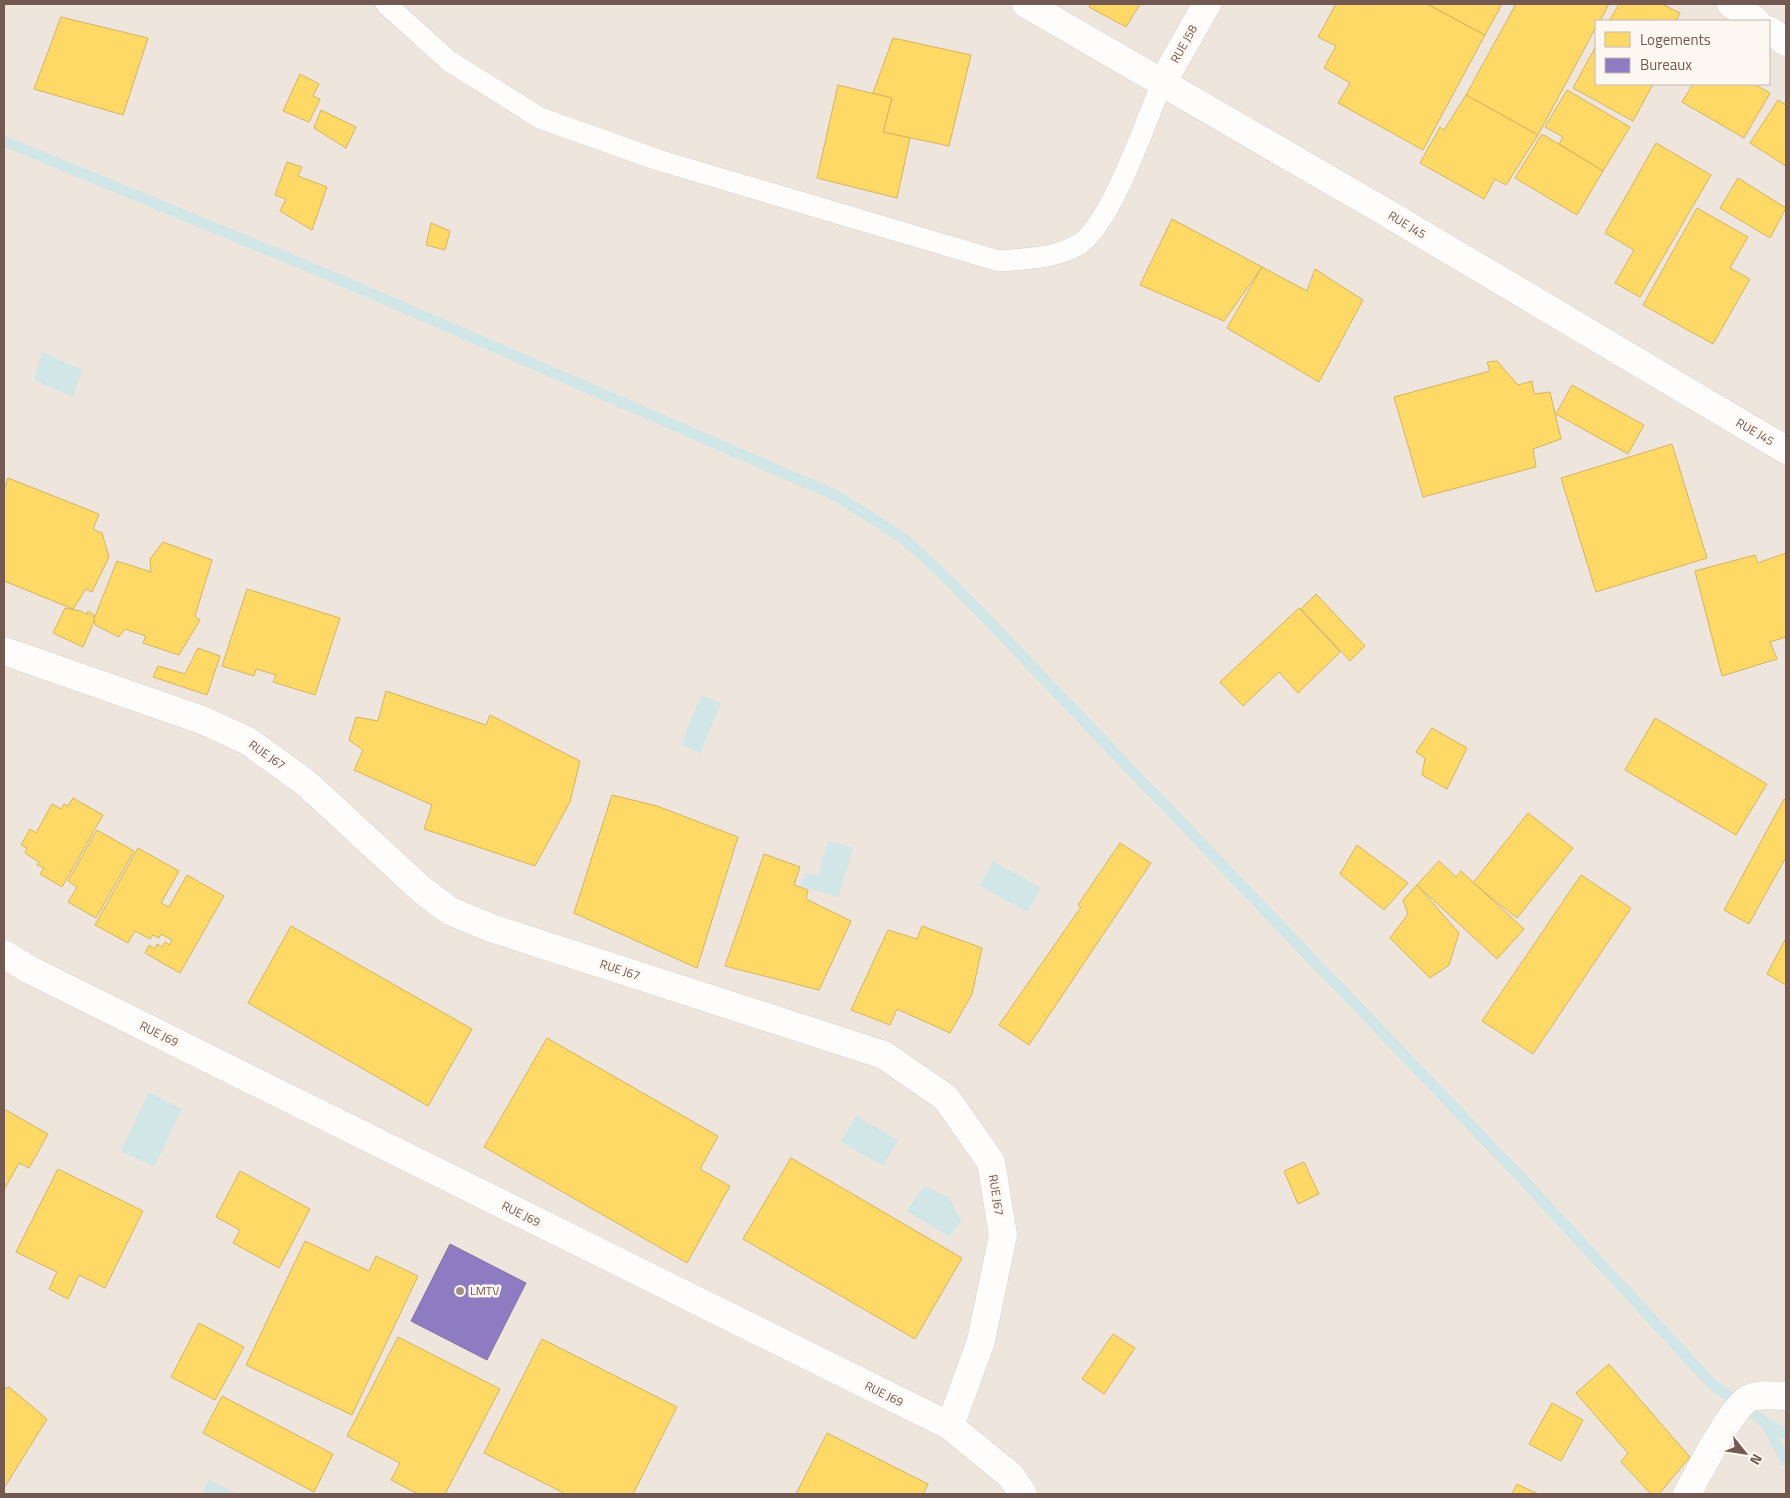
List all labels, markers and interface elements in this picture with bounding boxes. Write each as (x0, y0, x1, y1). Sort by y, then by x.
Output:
legend (1595, 20, 1770, 85)
street label: RUE J58 (1165, 21, 1202, 66)
text: Logements (1640, 28, 1711, 51)
text: Bureaux (1640, 53, 1692, 76)
street label: RUE J45 (1385, 206, 1430, 243)
street label: RUE J45 (1733, 413, 1778, 450)
street label: RUE J67 (245, 735, 290, 774)
street label: RUE J67 (598, 954, 643, 985)
street label: RUE J69 (136, 1016, 182, 1051)
street label: RUE J67 (984, 1173, 1009, 1217)
street label: RUE J69 (498, 1196, 544, 1231)
place label: LMTV (470, 1281, 499, 1300)
marker: LMTV (454, 1285, 466, 1297)
street label: RUE J69 (861, 1376, 907, 1411)
north arrow (1720, 1428, 1770, 1478)
text: N (1745, 1450, 1768, 1469)

